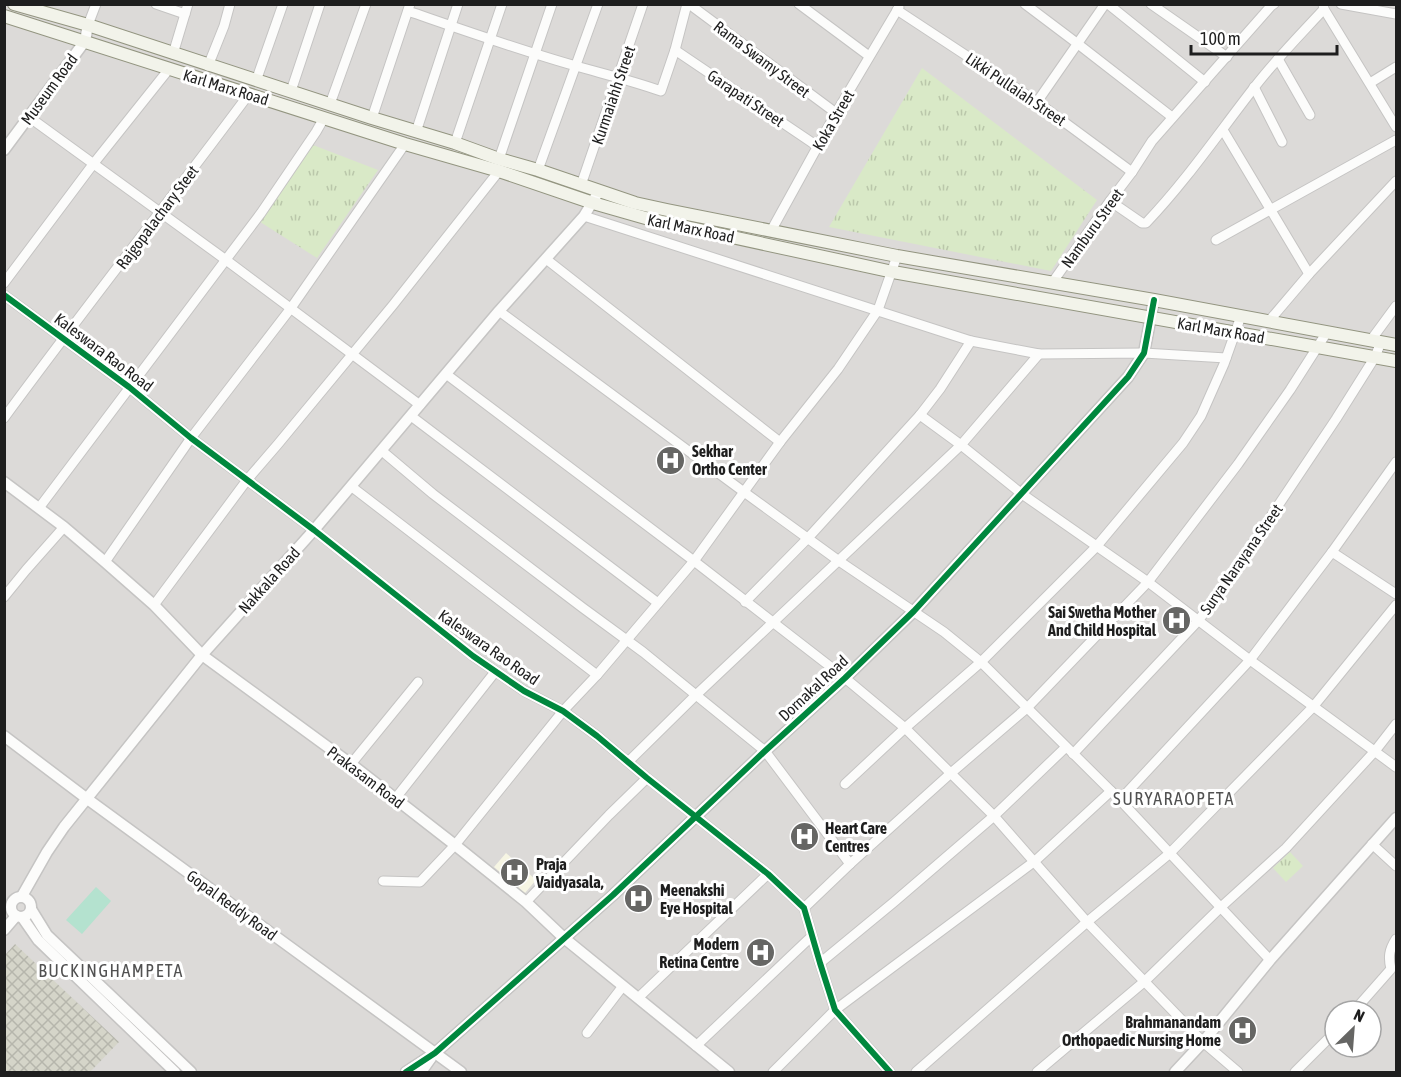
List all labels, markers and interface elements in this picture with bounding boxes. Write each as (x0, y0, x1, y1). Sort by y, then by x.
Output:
street label: Rama Swamy Street (710, 17, 814, 102)
scale bar (1191, 18, 1336, 56)
text: 100 m (1200, 28, 1241, 49)
street label: Kurmaiahh Street (588, 43, 638, 147)
street label: Likki Pullaiah Street (962, 49, 1070, 129)
street label: Museum Road (17, 50, 81, 128)
street label: Karl Marx Road (181, 65, 271, 109)
street label: Garapati Street (704, 66, 788, 131)
street label: Koka Street (808, 86, 858, 153)
street label: Rajgopalachary Steet (112, 161, 203, 273)
street label: Namburu Street (1057, 185, 1127, 271)
street label: Karl Marx Road (646, 210, 736, 246)
street label: Kaleswara Rao Road (51, 309, 157, 395)
street label: Karl Marx Road (1176, 313, 1266, 347)
place label: Sekhar Ortho Center (692, 442, 767, 478)
hospital icon: Sekhar Ortho Center (655, 444, 687, 476)
street label: Surya Narayana Street (1196, 500, 1287, 618)
street label: Nakkala Road (235, 543, 303, 617)
place label: Sai Swetha Mother And Child Hospital (1047, 603, 1157, 639)
hospital icon: Sai Swetha Mother And Child Hospital (1161, 605, 1193, 637)
street label: Kaleswara Rao Road (435, 606, 543, 688)
street label: Dornakal Road (775, 651, 851, 725)
street label: Prakasam Road (324, 742, 408, 812)
district label: SURYARAOPETA (1113, 788, 1235, 809)
place label: Heart Care Centres (825, 819, 887, 855)
hospital icon: Heart Care Centres (788, 821, 820, 853)
place label: Praja Vaidyasala, (535, 855, 604, 891)
hospital icon: Praja Vaidyasala, (499, 857, 531, 889)
street label: Gopal Reddy Road (183, 866, 281, 945)
place label: Meenakshi Eye Hospital (660, 881, 733, 917)
hospital icon: Meenakshi Eye Hospital (623, 883, 655, 915)
place label: Modern Retina Centre (659, 935, 739, 971)
hospital icon: Modern Retina Centre (744, 937, 776, 969)
district label: BUCKINGHAMPETA (38, 960, 184, 981)
north arrow (1323, 999, 1383, 1059)
text: N (1351, 1005, 1367, 1026)
place label: Brahmanandam Orthopaedic Nursing Home (1062, 1013, 1221, 1049)
hospital icon: Brahmanandam Orthopaedic Nursing Home (1226, 1015, 1258, 1047)

